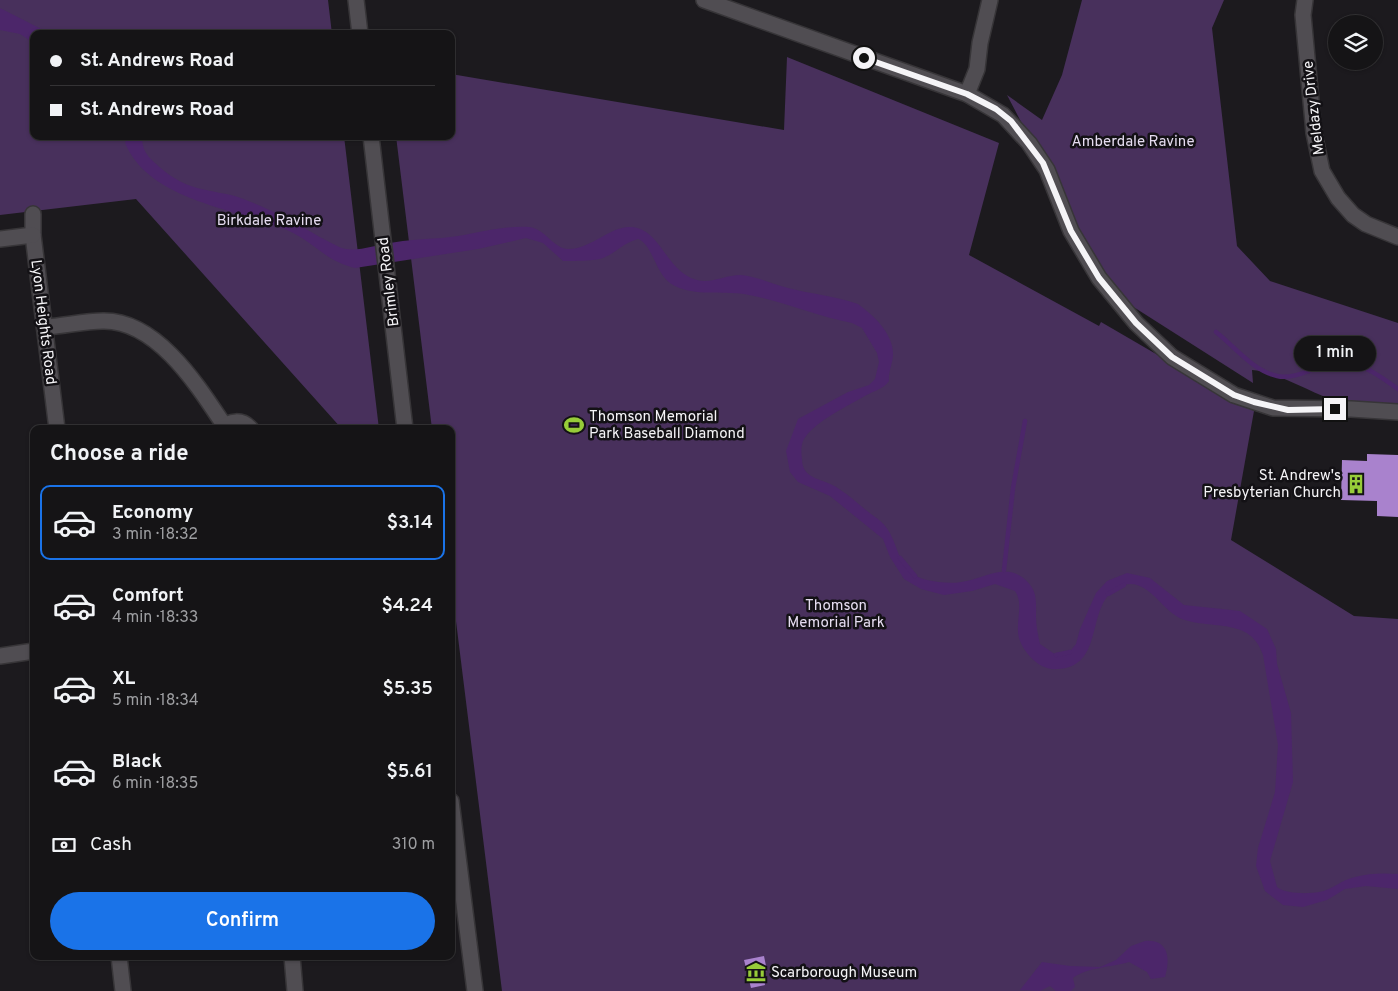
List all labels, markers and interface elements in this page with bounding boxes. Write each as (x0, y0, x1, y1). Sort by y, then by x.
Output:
map controls (1328, 15, 1383, 70)
button: layers (1328, 15, 1383, 70)
route start (853, 47, 875, 69)
text: St. Andrews Road (80, 49, 234, 73)
street label: Meldazy Drive (1299, 60, 1330, 156)
text: St. Andrews Road (80, 98, 234, 122)
park label: Amberdale Ravine (1072, 133, 1195, 152)
park label: Birkdale Ravine (217, 212, 321, 231)
street label: Brimley Road (375, 236, 404, 328)
street label: Lyon Heights Road (25, 259, 60, 386)
callout: 1 min (1294, 336, 1376, 372)
text: 1 min (1316, 343, 1354, 363)
route end (1324, 398, 1346, 420)
place label: Thomson Memorial Park Baseball Diamond (589, 408, 745, 444)
sports icon: Thomson Memorial Park Baseball Diamond (563, 414, 585, 436)
text: Choose a ride (50, 441, 188, 468)
place label: St. Andrew's Presbyterian Church (1203, 467, 1341, 503)
building icon: St. Andrew's Presbyterian Church (1345, 473, 1367, 495)
icon: car (52, 500, 97, 545)
text: Economy (112, 501, 193, 525)
text: $3.14 (387, 511, 433, 535)
text: 3 min · 18:32 (112, 525, 198, 545)
icon: car (52, 583, 97, 628)
text: Comfort (112, 584, 184, 608)
text: $4.24 (381, 594, 433, 618)
park label: Thomson Memorial Park (787, 597, 885, 633)
text: 4 min · 18:33 (112, 608, 198, 628)
icon: car (52, 666, 97, 711)
text: XL (112, 667, 135, 691)
text: $5.35 (382, 677, 433, 701)
text: 5 min · 18:34 (112, 691, 199, 711)
icon: car (52, 749, 97, 794)
text: Black (112, 750, 162, 774)
text: $5.61 (386, 760, 433, 784)
text: 6 min · 18:35 (112, 774, 198, 794)
icon: cash (50, 831, 78, 859)
text: Cash (90, 833, 132, 857)
text: 310 m (392, 835, 435, 855)
button: Confirm (50, 892, 435, 950)
museum icon: Scarborough Museum (745, 961, 767, 983)
place label: Scarborough Museum (771, 964, 917, 983)

